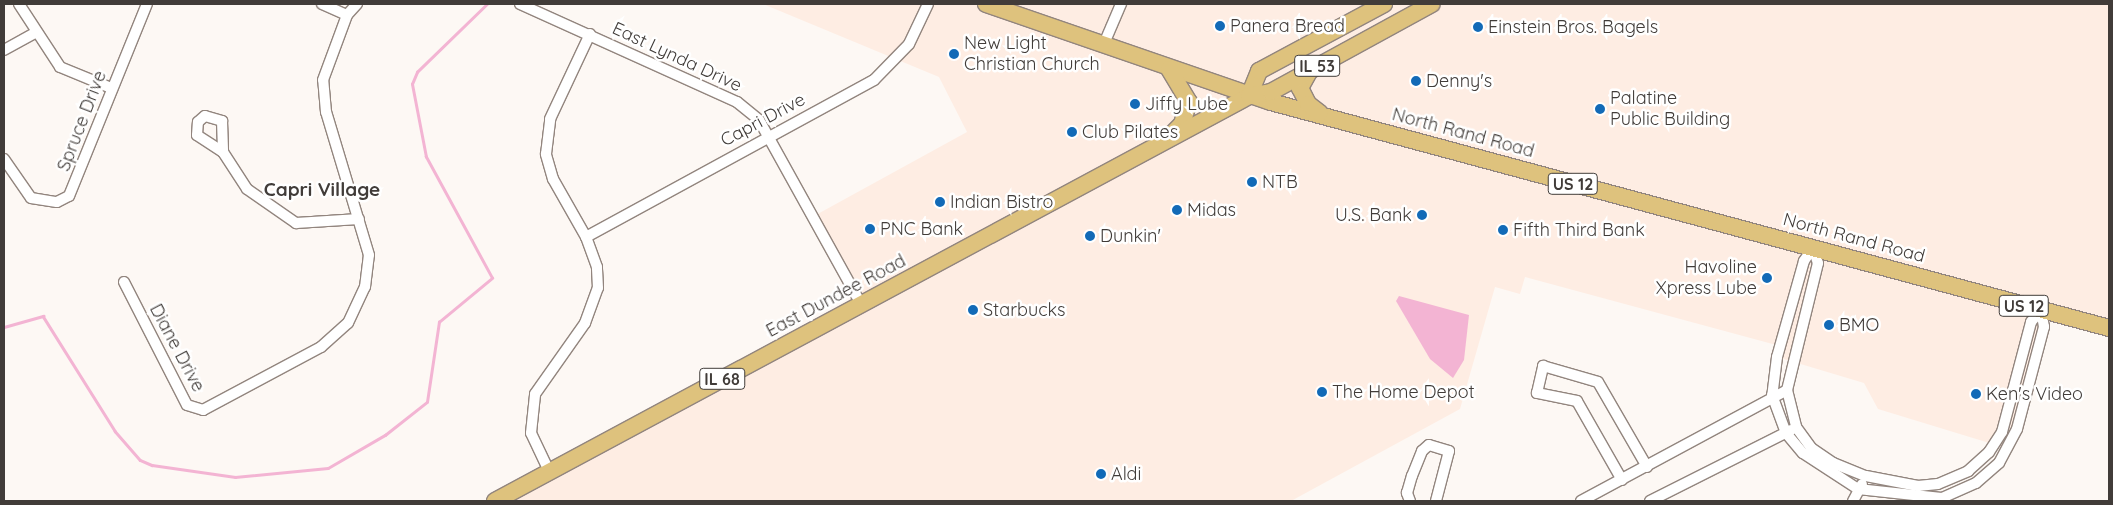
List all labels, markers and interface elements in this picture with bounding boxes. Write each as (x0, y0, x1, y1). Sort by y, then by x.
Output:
place label: Panera Bread (1230, 15, 1345, 37)
place label: Einstein Bros. Bagels (1488, 16, 1658, 38)
street label: East Lynda Drive (609, 18, 745, 96)
marker: Panera Bread (1214, 20, 1226, 32)
marker: Einstein Bros. Bagels (1472, 21, 1484, 33)
place label: New Light Christian Church (964, 33, 1100, 76)
marker: New Light Christian Church (948, 48, 960, 60)
road number: IL 53 (1293, 52, 1341, 80)
street label: Spruce Drive (53, 68, 111, 174)
place label: Denny's (1426, 70, 1492, 92)
marker: Denny's (1410, 75, 1422, 87)
place label: Palatine Public Building (1610, 88, 1730, 130)
street label: Capri Drive (717, 89, 809, 151)
place label: Jiffy Lube (1145, 93, 1228, 115)
marker: Jiffy Lube (1129, 98, 1141, 110)
marker: Palatine Public Building (1594, 103, 1606, 115)
street label: North Rand Road (1390, 104, 1536, 162)
place label: Club Pilates (1082, 121, 1178, 143)
marker: Club Pilates (1066, 126, 1078, 138)
road number: US 12 (1547, 170, 1599, 198)
place label: NTB (1262, 171, 1298, 193)
marker: NTB (1246, 176, 1258, 188)
district label: Capri Village (264, 179, 380, 201)
place label: Indian Bistro (950, 191, 1053, 213)
marker: Indian Bistro (934, 196, 946, 208)
place label: Midas (1187, 199, 1236, 221)
marker: Midas (1171, 204, 1183, 216)
place label: U.S. Bank (1335, 204, 1412, 226)
marker: U.S. Bank (1416, 209, 1428, 221)
street label: North Rand Road (1781, 209, 1927, 267)
place label: PNC Bank (880, 218, 963, 240)
place label: Fifth Third Bank (1513, 219, 1645, 241)
marker: PNC Bank (864, 223, 876, 235)
marker: Fifth Third Bank (1497, 224, 1509, 236)
place label: Dunkin' (1100, 225, 1161, 247)
marker: Dunkin' (1084, 230, 1096, 242)
street label: East Dundee Road (763, 250, 909, 342)
place label: Havoline Xpress Lube (1656, 257, 1757, 300)
marker: Havoline Xpress Lube (1761, 272, 1773, 284)
road number: US 12 (1998, 292, 2050, 320)
place label: Starbucks (983, 299, 1066, 321)
street label: Diane Drive (145, 300, 209, 396)
marker: Starbucks (967, 304, 979, 316)
place label: BMO (1839, 314, 1879, 336)
marker: BMO (1823, 319, 1835, 331)
road number: IL 68 (698, 366, 746, 392)
place label: The Home Depot (1332, 381, 1475, 403)
place label: Ken's Video (1986, 383, 2083, 405)
marker: The Home Depot (1316, 386, 1328, 398)
marker: Ken's Video (1970, 388, 1982, 400)
place label: Aldi (1111, 463, 1141, 485)
marker: Aldi (1095, 468, 1107, 480)

